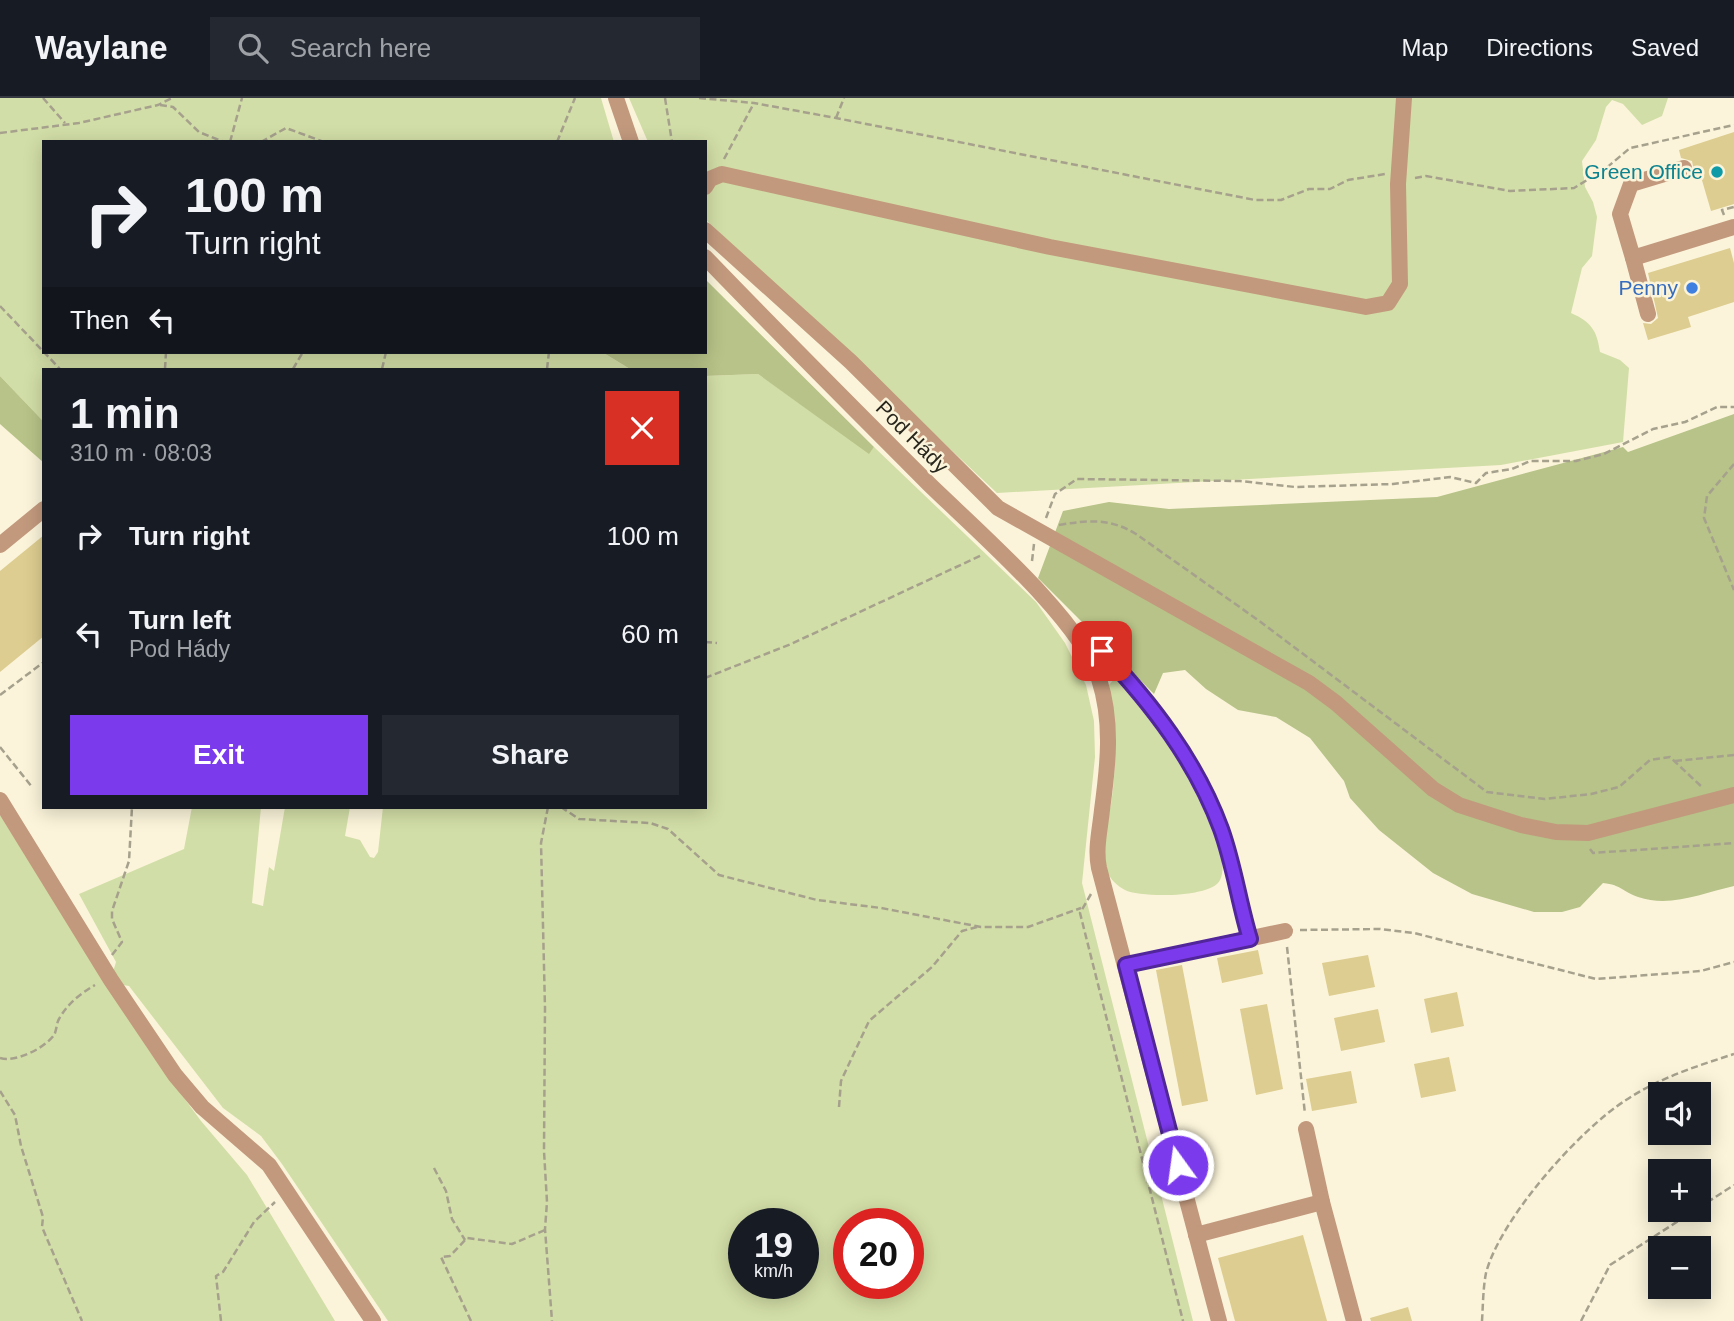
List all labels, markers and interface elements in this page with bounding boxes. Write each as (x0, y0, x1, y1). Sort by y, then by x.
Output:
search box (210, 17, 700, 80)
text: Waylane (35, 29, 168, 66)
icon: search (234, 29, 272, 67)
text: Search here (290, 33, 431, 63)
text: Map (1402, 34, 1448, 61)
text: Directions (1486, 34, 1593, 61)
text: Saved (1631, 34, 1699, 61)
place label: Green Office (1584, 160, 1703, 183)
marker: Green Office (1709, 164, 1725, 180)
icon: right (70, 168, 161, 259)
text: 100 m (185, 168, 324, 222)
text: Turn right (185, 225, 321, 261)
place label: Penny (1618, 276, 1678, 299)
marker: Penny (1684, 280, 1700, 296)
icon: left (143, 301, 181, 339)
text: Then (70, 305, 129, 335)
text: 1 min (70, 390, 180, 437)
button: close (605, 391, 679, 465)
street label: Pod Hády (872, 396, 953, 478)
text: 310 m · 08:03 (70, 440, 212, 466)
icon: right (70, 517, 108, 555)
text: Turn right (129, 521, 250, 551)
text: 100 m (607, 521, 679, 551)
text: Turn left (129, 605, 231, 635)
icon: left (70, 615, 108, 653)
text: 60 m (621, 619, 679, 649)
pin (1072, 621, 1132, 681)
icon: arrive (1083, 632, 1121, 670)
text: Pod Hády (129, 636, 230, 662)
button: Exit (70, 715, 368, 795)
button: Share (382, 715, 679, 795)
map controls (1648, 1082, 1711, 1299)
button: sound (1648, 1082, 1711, 1145)
position arrow (1141, 1128, 1215, 1202)
button: + (1648, 1159, 1711, 1222)
speed limit sign: 20 (833, 1208, 924, 1299)
text: 19 (754, 1225, 793, 1264)
button: − (1648, 1236, 1711, 1299)
text: km/h (754, 1261, 793, 1281)

